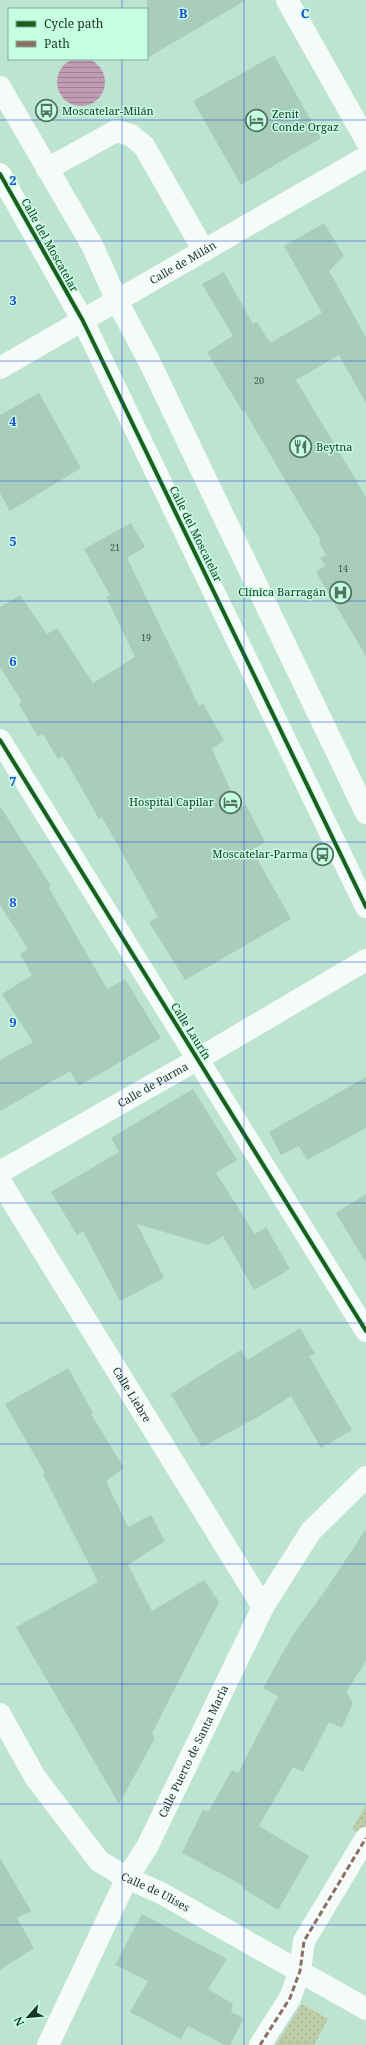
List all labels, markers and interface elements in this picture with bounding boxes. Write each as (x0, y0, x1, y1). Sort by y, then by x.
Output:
text: B (179, 4, 188, 22)
text: C (301, 4, 310, 22)
legend (8, 8, 148, 60)
text: Cycle path (44, 15, 104, 32)
text: Path (44, 35, 70, 52)
bus stop icon: Moscatelar-Milán (33, 98, 59, 124)
place label: Moscatelar-Milán (62, 103, 154, 118)
place label: Zenit Conde Orgaz (272, 106, 339, 134)
hotel icon: Zenit Conde Orgaz (244, 107, 270, 133)
text: 2 (9, 171, 17, 189)
street label: Calle del Moscatelar (18, 195, 83, 295)
street label: Calle de Milán (146, 237, 219, 287)
text: 3 (9, 291, 17, 309)
house number: 20 (254, 374, 264, 387)
text: 4 (9, 412, 17, 430)
restaurant icon: Beytna (288, 434, 314, 460)
place label: Beytna (316, 439, 352, 454)
street label: Calle del Moscatelar (167, 483, 227, 585)
text: 5 (9, 532, 17, 550)
house number: 21 (110, 541, 120, 554)
house number: 14 (338, 562, 348, 575)
hospital icon: Clínica Barragán (328, 579, 354, 605)
place label: Clínica Barragán (238, 584, 326, 599)
house number: 19 (141, 631, 151, 644)
text: 6 (9, 652, 17, 670)
text: 7 (9, 772, 17, 790)
hotel icon: Hospital Capilar (217, 789, 243, 815)
place label: Hospital Capilar (129, 794, 215, 809)
bus stop icon: Moscatelar-Parma (310, 841, 336, 867)
place label: Moscatelar-Parma (212, 846, 308, 861)
text: 8 (9, 893, 17, 911)
street label: Calle Laurín (168, 999, 215, 1062)
text: 9 (9, 1013, 17, 1031)
street label: Calle de Parma (115, 1058, 191, 1110)
street label: Calle Liebre (109, 1364, 155, 1425)
street label: Calle Puerto de Santa María (154, 1682, 231, 1820)
street label: Calle de Ulises (118, 1868, 193, 1915)
north arrow (8, 1997, 48, 2037)
text: N (10, 2014, 27, 2029)

